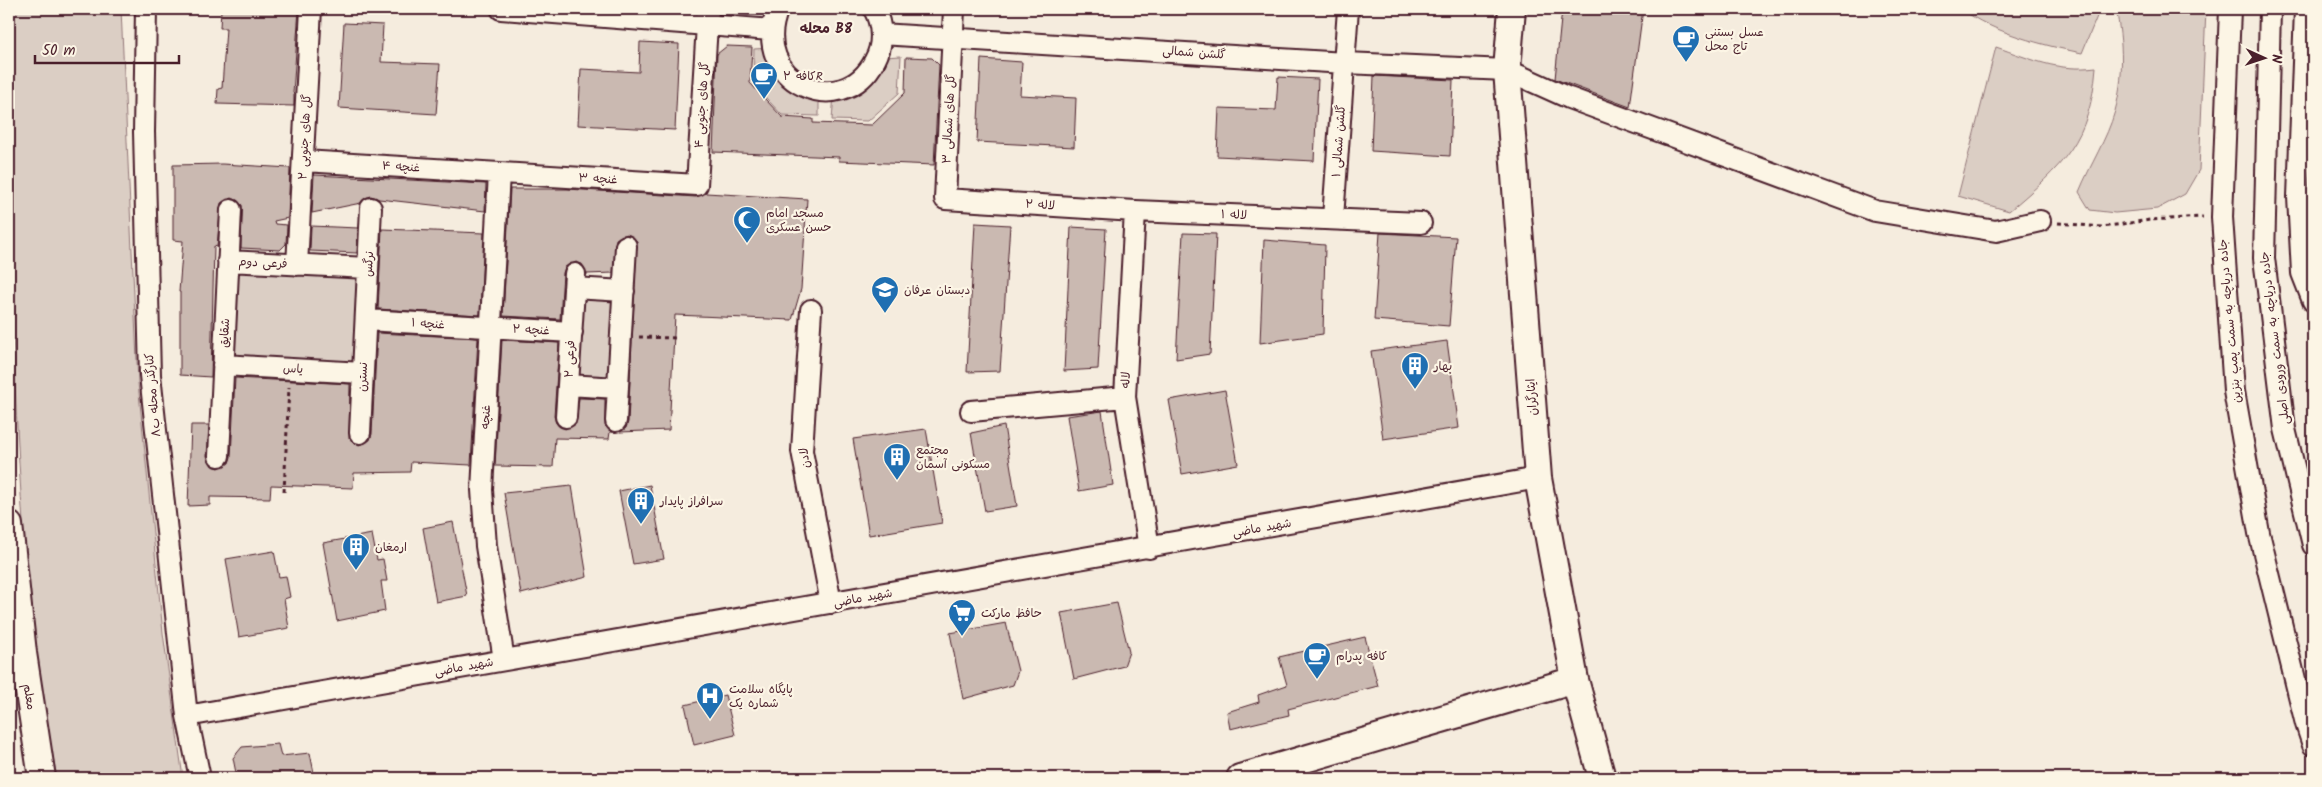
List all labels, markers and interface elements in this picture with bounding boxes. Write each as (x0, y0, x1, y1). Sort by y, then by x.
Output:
district label: محله B8 (800, 18, 853, 40)
place label: عسل بستنی تاج محل (1705, 23, 1764, 56)
cafe icon: عسل بستنی تاج محل (1671, 24, 1701, 63)
scale bar (35, 32, 179, 64)
north arrow (2240, 32, 2290, 82)
text: 50 m (42, 39, 76, 63)
street label: گلشن شمالی (1162, 41, 1226, 65)
text: N (2265, 54, 2287, 64)
street label: گل های جنوبی ۴ (690, 61, 714, 149)
cafe icon: کافه ۲R (749, 61, 779, 100)
place label: کافه ۲R (783, 67, 823, 86)
street label: گل های شمالی ۳ (937, 74, 961, 164)
street label: گل های جنوبی ۲ (293, 94, 317, 180)
street label: گلشن شمالی ۱ (1327, 104, 1351, 178)
street label: غنچه ۴ (381, 156, 421, 178)
street label: غنچه ۳ (578, 168, 618, 190)
street label: لاله ۲ (1024, 194, 1056, 216)
place label: مسجد امام حسن عسکری (766, 204, 832, 237)
mosque icon: مسجد امام حسن عسکری (732, 205, 762, 244)
street label: لاله ۱ (1221, 205, 1247, 225)
street label: جاده دریاچه به سمت پمپ بنزین (2213, 238, 2247, 404)
street label: جاده دریاچه به سمت ورودی اصلی (2255, 250, 2295, 426)
street label: نرگس (359, 251, 379, 277)
street label: فرعی دوم (238, 252, 288, 274)
school or university icon: دبستان عرفان (870, 275, 900, 314)
place label: دبستان عرفان (904, 281, 970, 300)
street label: غنچه ۱ (411, 313, 445, 335)
street label: شقایق (215, 318, 235, 348)
street label: غنچه ۲ (512, 320, 550, 340)
street label: فرعی ۲ (560, 340, 580, 378)
building icon: بهار (1400, 351, 1430, 390)
street label: کنارگذر محله ب۸ (140, 352, 166, 438)
place label: بهار (1433, 357, 1452, 376)
street label: یاس (282, 359, 304, 379)
street label: نسترن (353, 362, 373, 392)
street label: لاله (1116, 371, 1136, 389)
street label: ایثارگران (1521, 378, 1543, 416)
street label: غنچه (476, 404, 496, 430)
place label: مجتمع مسکونی آسمان (916, 441, 990, 474)
building icon: مجتمع مسکونی آسمان (882, 442, 912, 481)
street label: لادن (794, 447, 816, 469)
building icon: سرافراز پایدار (626, 486, 656, 525)
place label: سرافراز پایدار (659, 492, 723, 511)
street label: شهید ماضی (1231, 513, 1293, 543)
building icon: ارمغان (341, 532, 371, 571)
place label: ارمغان (375, 538, 407, 557)
street label: شهید ماضی (832, 583, 894, 613)
supermarket icon: حافظ مارکت (947, 598, 977, 637)
place label: حافظ مارکت (981, 604, 1042, 623)
cafe icon: کافه پدرام (1302, 641, 1332, 680)
place label: کافه پدرام (1336, 647, 1387, 666)
street label: شهید ماضی (433, 652, 495, 682)
place label: پایگاه سلامت شماره یک (729, 680, 793, 713)
hospital icon: پایگاه سلامت شماره یک (695, 681, 725, 720)
street label: معلم (18, 683, 40, 711)

